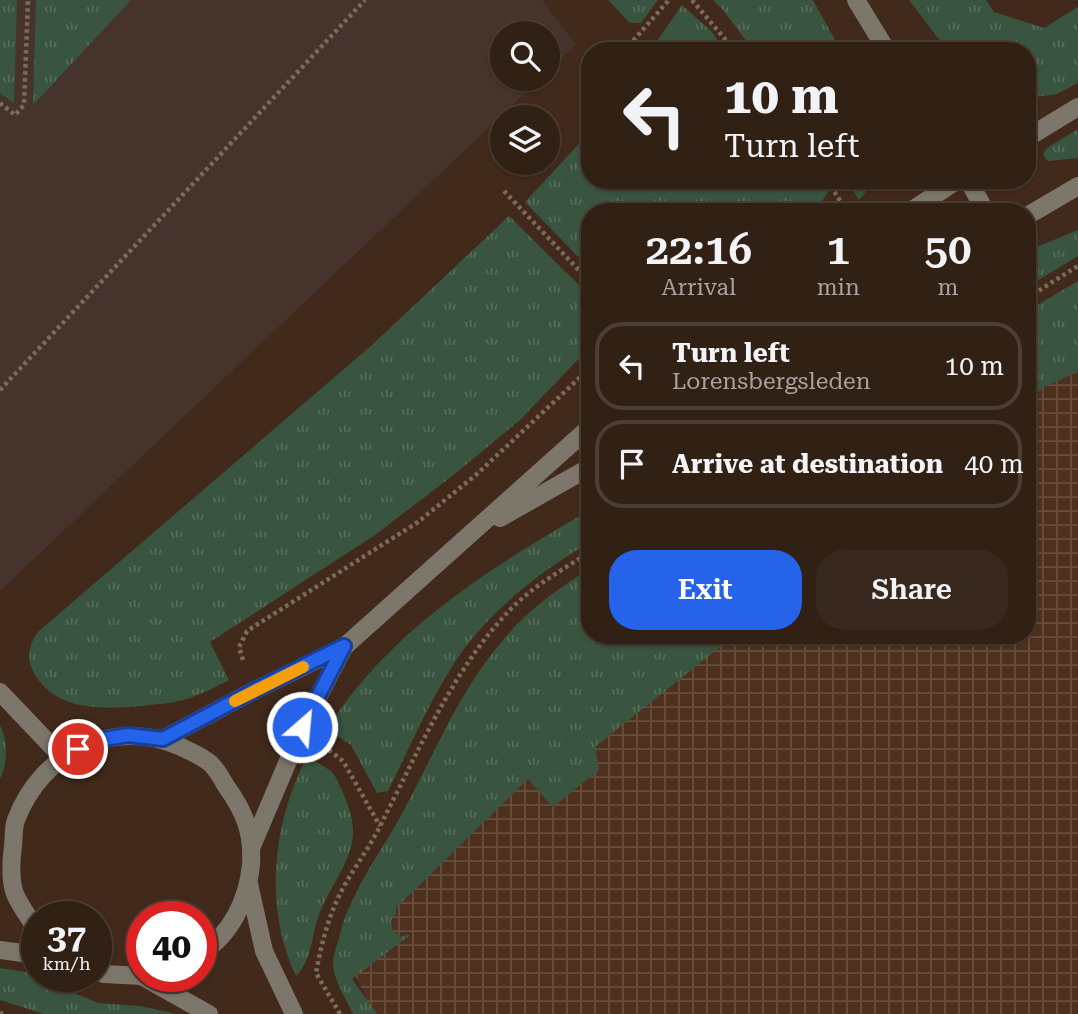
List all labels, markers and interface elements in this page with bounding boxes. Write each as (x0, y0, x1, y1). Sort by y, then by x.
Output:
map controls (490, 21, 560, 175)
button: search (490, 21, 560, 91)
text: 10 m (724, 68, 839, 125)
icon: left (609, 70, 700, 161)
button: layers (490, 105, 560, 175)
text: Turn left (724, 127, 859, 165)
text: 22:16 (646, 225, 752, 274)
text: 1 (826, 225, 850, 274)
text: 50 (924, 225, 971, 274)
text: Arrival (661, 274, 736, 301)
text: min (817, 274, 860, 301)
text: m (937, 274, 958, 301)
text: Turn left (672, 338, 790, 368)
icon: left (613, 347, 651, 385)
text: 10 m (945, 351, 1004, 381)
text: Lorensbergsleden (672, 368, 871, 395)
icon: arrive (613, 445, 651, 483)
text: Arrive at destination (672, 449, 943, 479)
text: 40 m (964, 449, 1024, 479)
button: Exit (609, 550, 802, 630)
button: Share (816, 550, 1008, 630)
position arrow (265, 690, 339, 764)
pin (48, 719, 108, 779)
icon: arrive (59, 730, 97, 768)
speed limit sign: 40 (126, 901, 217, 992)
text: 37 (47, 917, 86, 958)
text: km/h (42, 953, 91, 974)

